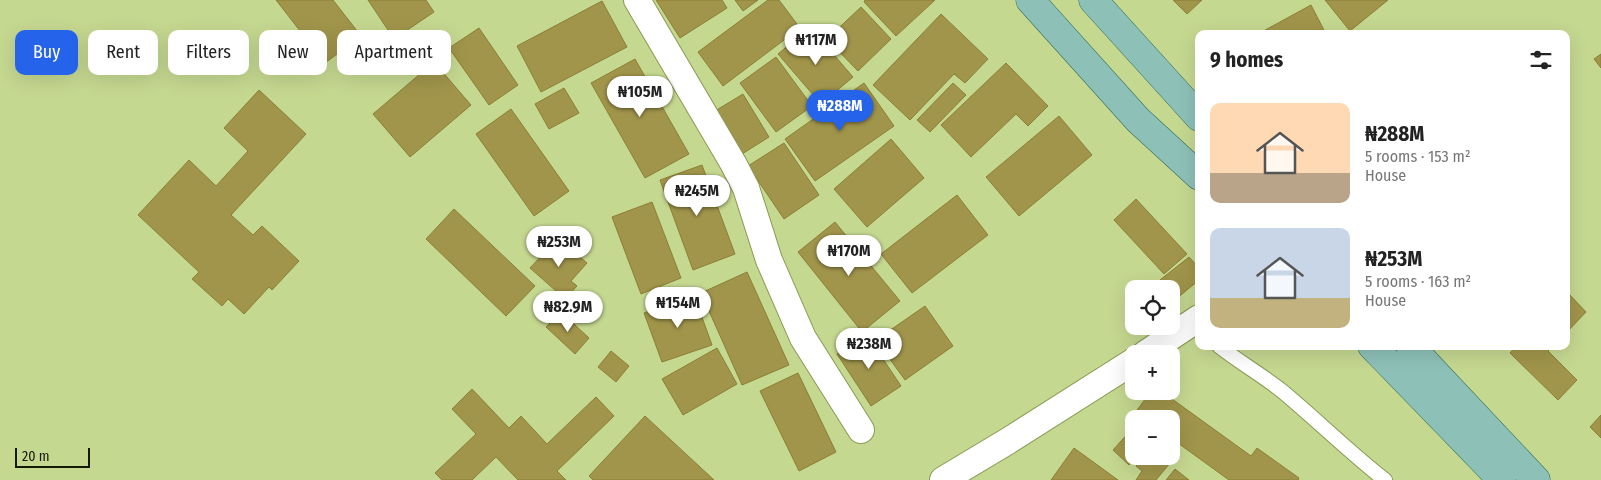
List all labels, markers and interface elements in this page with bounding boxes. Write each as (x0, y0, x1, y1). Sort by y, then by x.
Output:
pin: ₦117M (781, 23, 851, 66)
chip: Buy (15, 30, 78, 75)
chip: Rent (88, 30, 158, 75)
chip: Filters (168, 30, 249, 75)
chip: New (259, 30, 327, 75)
chip: Apartment (337, 30, 451, 75)
text: ₦117M (795, 30, 837, 49)
icon: filters (1527, 46, 1555, 74)
text: 9 homes (1210, 47, 1283, 73)
pin: ₦105M (605, 76, 675, 118)
text: ₦105M (618, 82, 662, 101)
pin: ₦288M (805, 90, 875, 132)
text: ₦288M (817, 96, 863, 115)
text: ₦288M (1365, 121, 1424, 147)
icon: home (1250, 123, 1310, 183)
text: 5 rooms · 153 m² (1365, 147, 1471, 166)
text: House (1365, 166, 1406, 185)
pin: ₦245M (662, 174, 732, 217)
text: ₦245M (675, 181, 719, 200)
pin: ₦253M (524, 226, 594, 268)
text: ₦253M (537, 232, 581, 251)
pin: ₦170M (814, 234, 884, 277)
text: ₦170M (827, 241, 871, 260)
text: ₦253M (1365, 246, 1422, 272)
icon: home (1250, 248, 1310, 308)
text: 5 rooms · 163 m² (1365, 272, 1471, 291)
map controls (1125, 280, 1180, 465)
button: locate (1125, 280, 1180, 335)
pin: ₦154M (643, 286, 713, 329)
pin: ₦82.9M (527, 290, 609, 333)
text: House (1365, 291, 1406, 310)
text: ₦154M (656, 293, 700, 312)
text: ₦82.9M (544, 297, 592, 316)
pin: ₦238M (834, 328, 904, 370)
text: ₦238M (847, 334, 891, 353)
button: + (1125, 345, 1180, 400)
button: − (1125, 410, 1180, 465)
scale bar (15, 445, 90, 468)
text: 20 m (22, 448, 50, 465)

